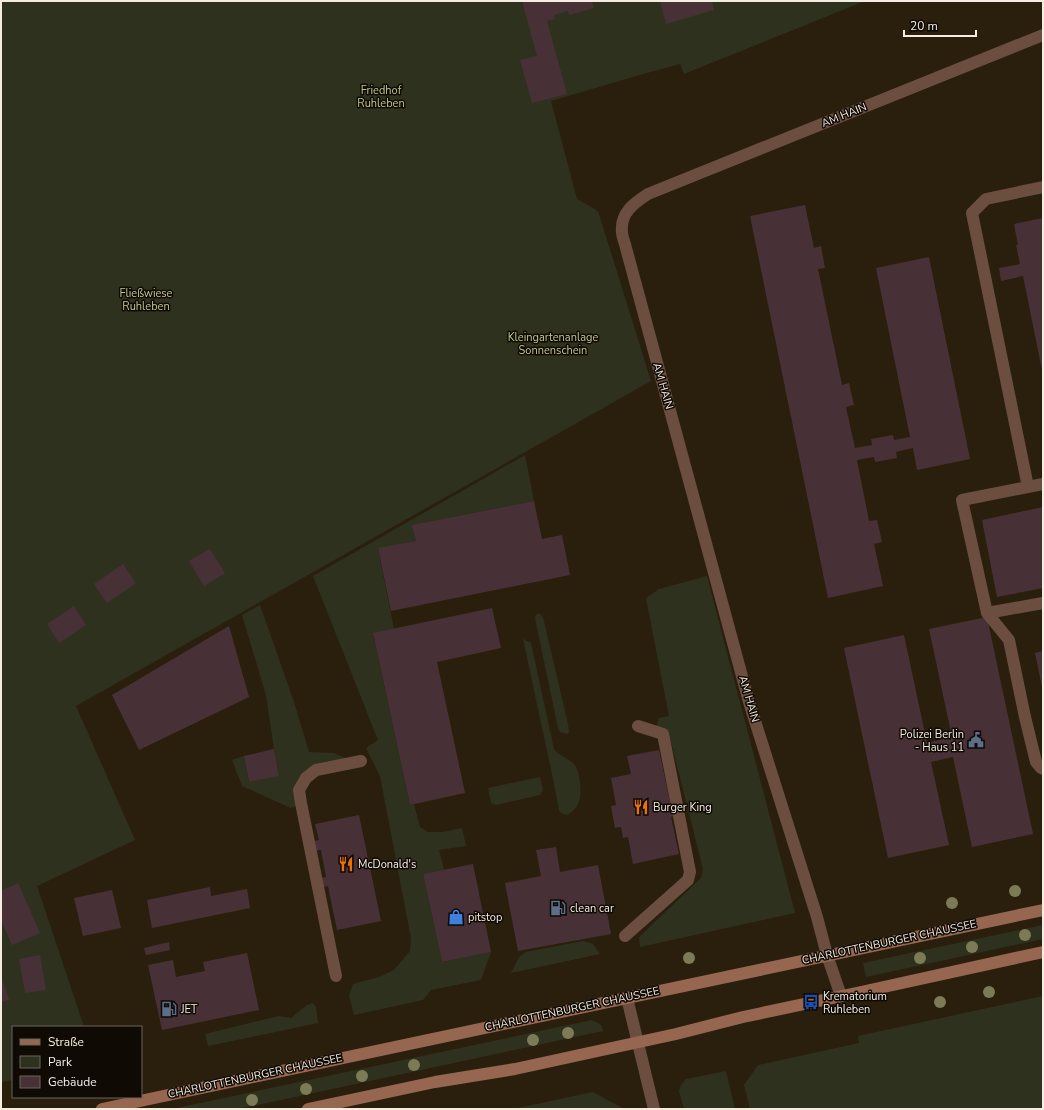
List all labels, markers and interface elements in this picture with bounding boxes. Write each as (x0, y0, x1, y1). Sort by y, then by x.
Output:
scale bar (904, 12, 976, 38)
text: 20 m (910, 18, 938, 34)
park label: Friedhof Ruhleben (357, 83, 405, 111)
street label: AM HAIN (819, 99, 869, 131)
park label: Fließwiese Ruhleben (120, 286, 173, 314)
park label: Kleingartenanlage Sonnenschein (508, 330, 598, 358)
street label: AM HAIN (649, 361, 677, 411)
street label: AM HAIN (735, 674, 763, 724)
place label: Polizei Berlin - Haus 11 (900, 727, 964, 755)
public building icon: Polizei Berlin - Haus 11 (967, 731, 985, 749)
restaurant icon: Burger King (632, 798, 650, 816)
place label: Burger King (653, 800, 712, 815)
restaurant icon: McDonald's (337, 855, 355, 873)
place label: McDonald's (358, 857, 416, 872)
fuel station icon: clean car (549, 899, 567, 917)
place label: clean car (570, 901, 614, 916)
shop icon: pitstop (447, 908, 465, 926)
place label: pitstop (468, 910, 502, 925)
street label: CHARLOTTENBURGER CHAUSSEE (800, 916, 978, 968)
street label: CHARLOTTENBURGER CHAUSSEE (483, 983, 661, 1035)
place label: Krematorium Ruhleben (823, 989, 887, 1017)
bus stop icon: Krematorium Ruhleben (802, 993, 820, 1011)
fuel station icon: JET (160, 1000, 178, 1018)
place label: JET (180, 1002, 198, 1017)
legend (12, 1026, 142, 1098)
text: Straße (48, 1034, 84, 1050)
street label: CHARLOTTENBURGER CHAUSSEE (166, 1050, 344, 1102)
text: Park (48, 1054, 73, 1070)
text: Gebäude (48, 1074, 97, 1090)

